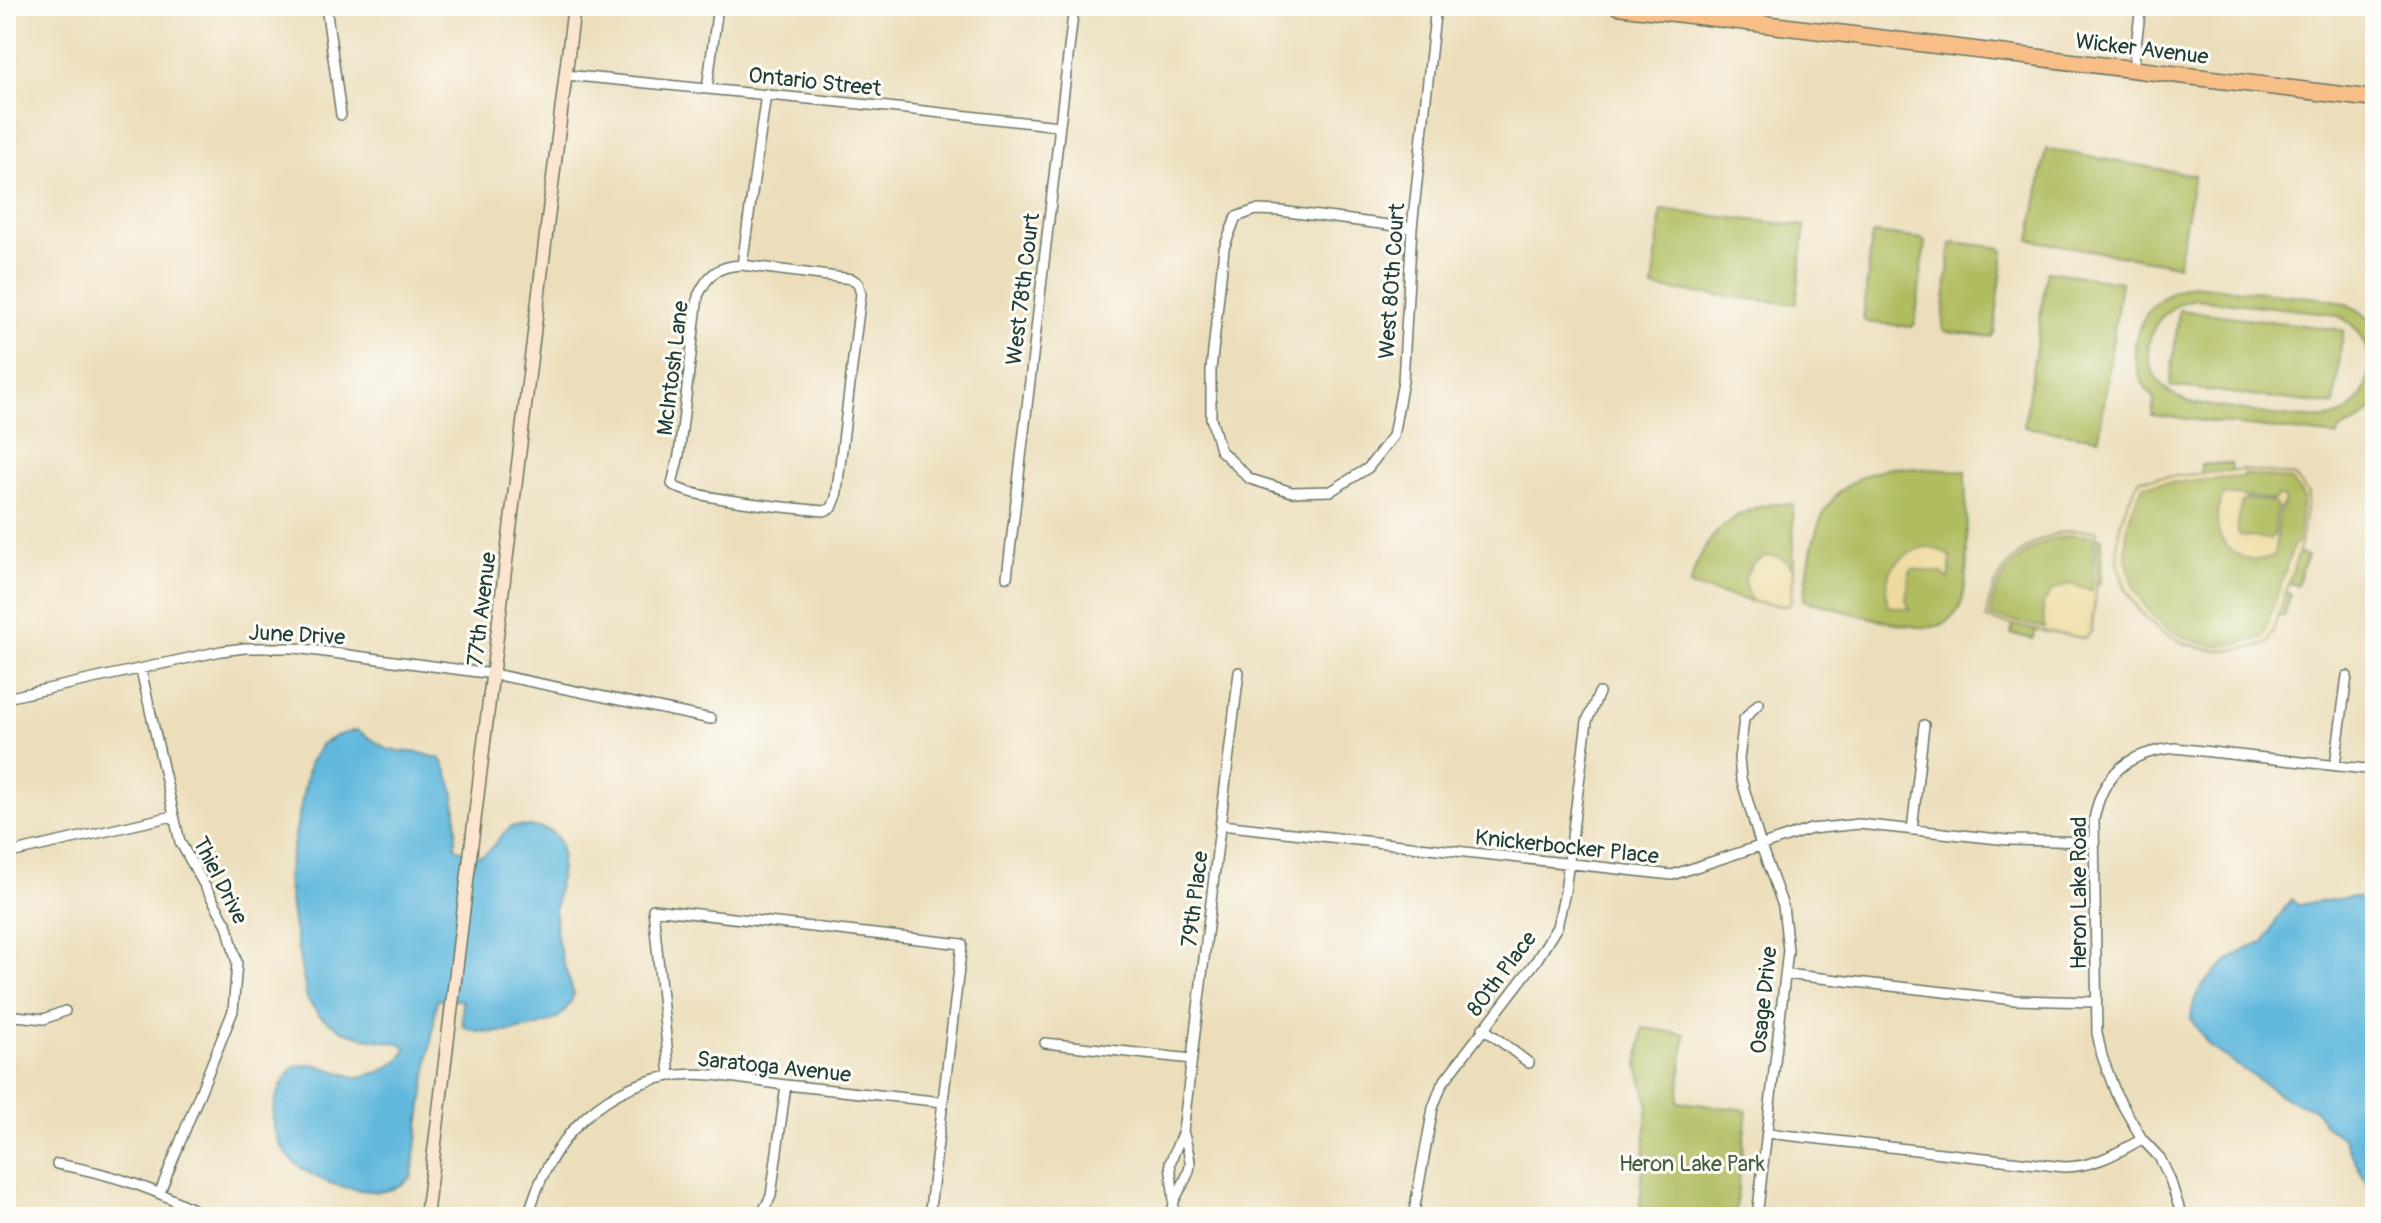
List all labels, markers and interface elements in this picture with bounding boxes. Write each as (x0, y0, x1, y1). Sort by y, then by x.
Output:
street label: Wicker Avenue (2074, 27, 2210, 71)
street label: Ontario Street (747, 61, 883, 103)
street label: West 80th Court (1373, 202, 1411, 360)
street label: West 78th Court (1000, 211, 1046, 367)
street label: Mclntosh Lane (651, 299, 695, 437)
street label: 77th Avenue (461, 550, 503, 668)
street label: June Drive (248, 618, 346, 652)
street label: Heron Lake Road (2065, 816, 2093, 970)
street label: Knickerbocker Place (1474, 823, 1660, 871)
street label: Thiel Drive (186, 832, 254, 929)
street label: 79th Place (1175, 849, 1215, 949)
street label: 80th Place (1461, 925, 1543, 1022)
street label: Osage Drive (1744, 945, 1784, 1055)
street label: Saratoga Avenue (695, 1045, 853, 1089)
park label: Heron Lake Park (1619, 1150, 1765, 1178)

